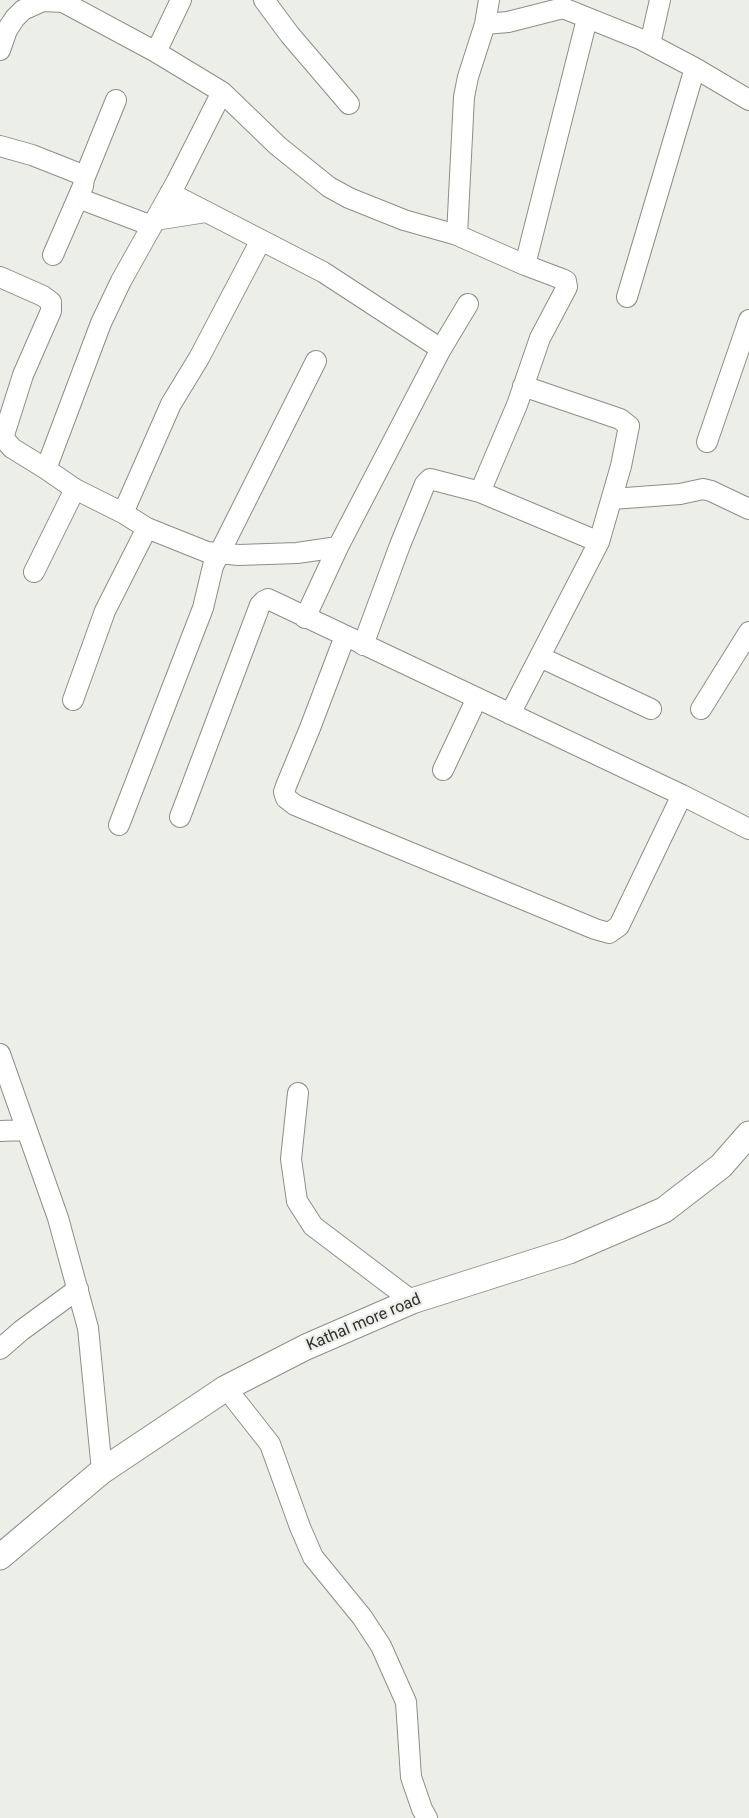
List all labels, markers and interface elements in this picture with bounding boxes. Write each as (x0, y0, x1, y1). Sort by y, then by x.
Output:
street label: Kathal more road (304, 1290, 424, 1356)

